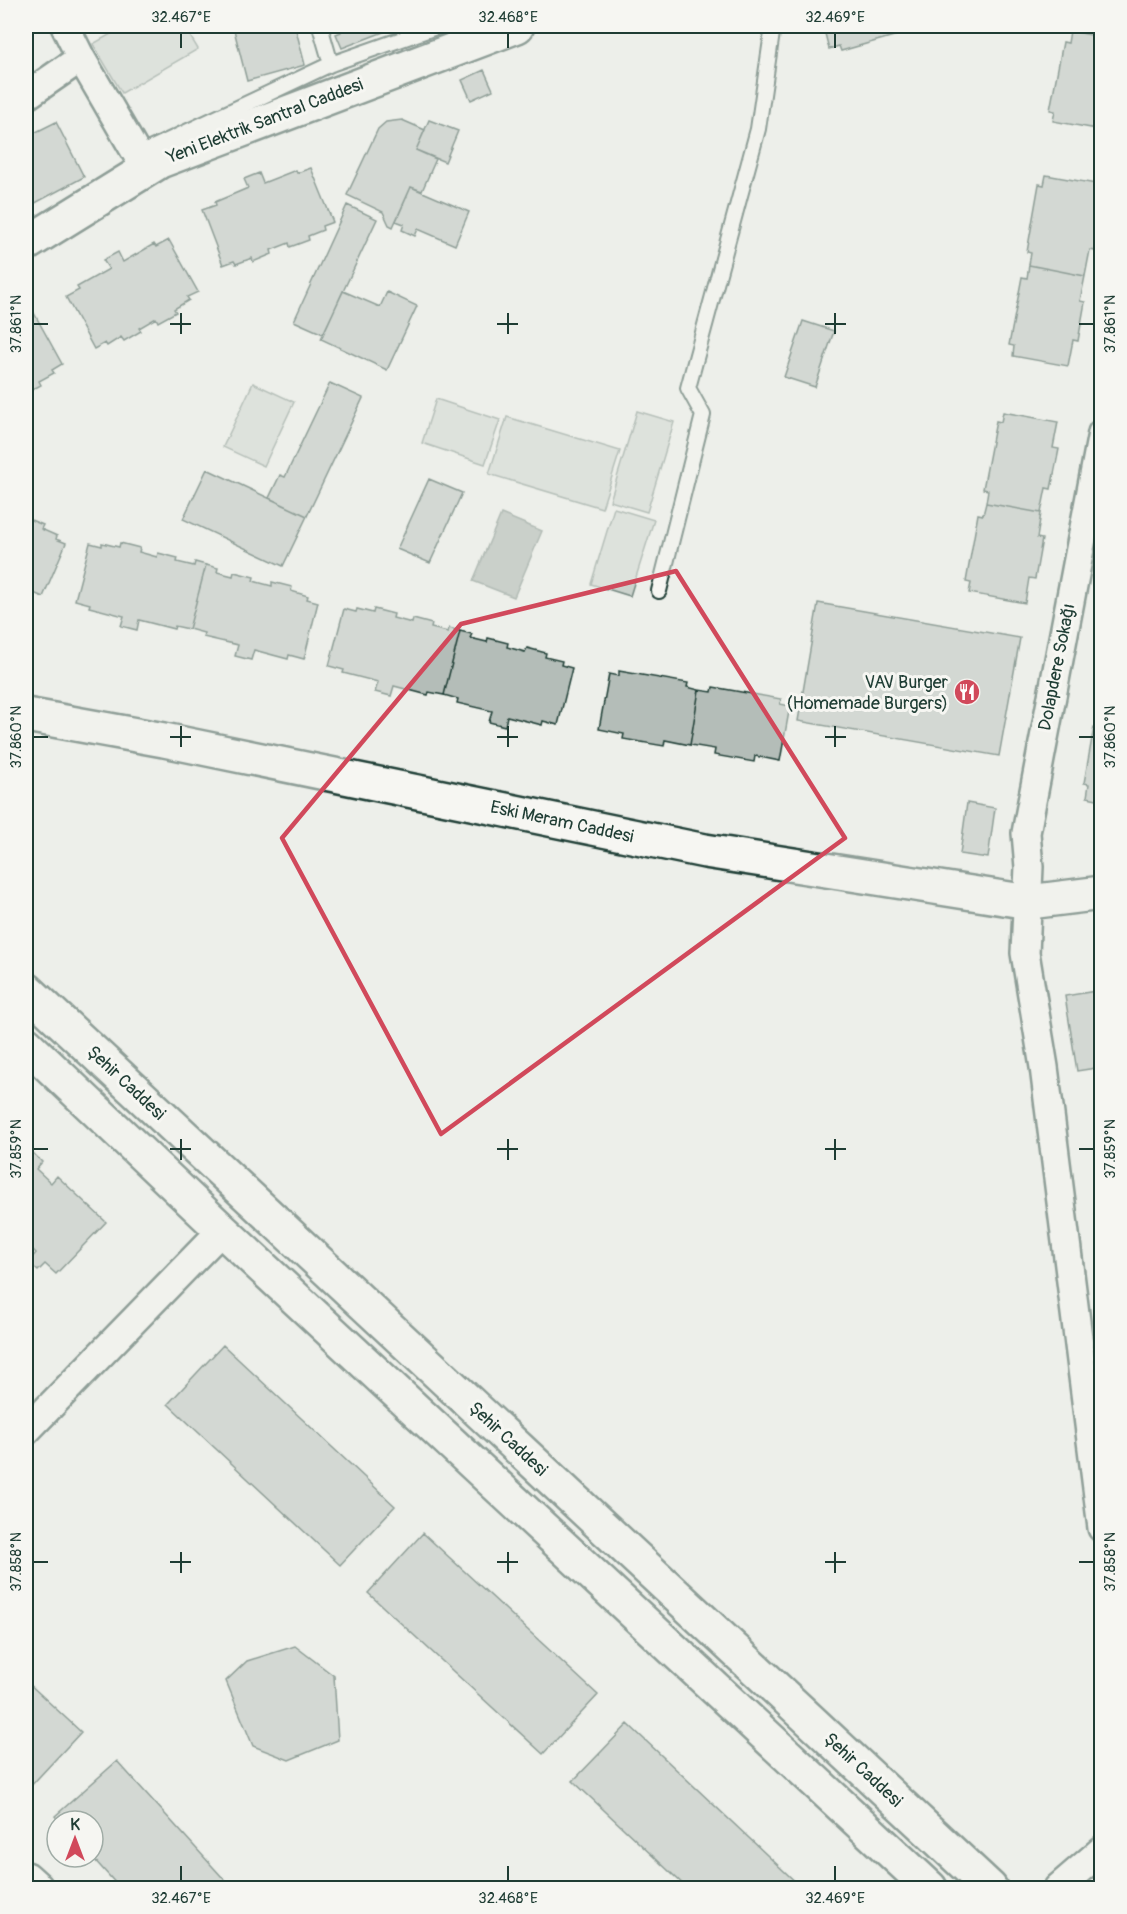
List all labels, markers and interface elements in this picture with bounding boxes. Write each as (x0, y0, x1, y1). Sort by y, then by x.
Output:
text: 32.467°E (151, 8, 211, 27)
text: 32.468°E (478, 8, 538, 27)
text: 32.469°E (805, 8, 865, 27)
street label: Yeni Elektrik Santral Caddesi (163, 73, 366, 169)
text: 37.861°N (7, 295, 26, 353)
text: 37.861°N (1101, 295, 1120, 353)
street label: Dolapdere Sokağı (1033, 601, 1081, 733)
place label: VAV Burger (Homemade Burgers) (787, 671, 949, 715)
restaurant icon: VAV Burger (Homemade Burgers) (952, 677, 982, 707)
text: 37.860°N (7, 706, 26, 768)
text: 37.860°N (1101, 706, 1120, 768)
street label: Eski Meram Caddesi (488, 796, 636, 848)
street label: Şehir Caddesi (82, 1041, 170, 1125)
text: 37.859°N (7, 1119, 26, 1179)
text: 37.859°N (1101, 1119, 1120, 1179)
street label: Şehir Caddesi (464, 1397, 552, 1481)
text: 37.858°N (7, 1532, 26, 1592)
text: 37.858°N (1101, 1532, 1120, 1592)
street label: Şehir Caddesi (819, 1728, 907, 1812)
north arrow (45, 1809, 105, 1869)
text: K (70, 1815, 80, 1835)
text: 32.467°E (151, 1889, 211, 1908)
text: 32.468°E (478, 1889, 538, 1908)
text: 32.469°E (805, 1889, 865, 1908)

